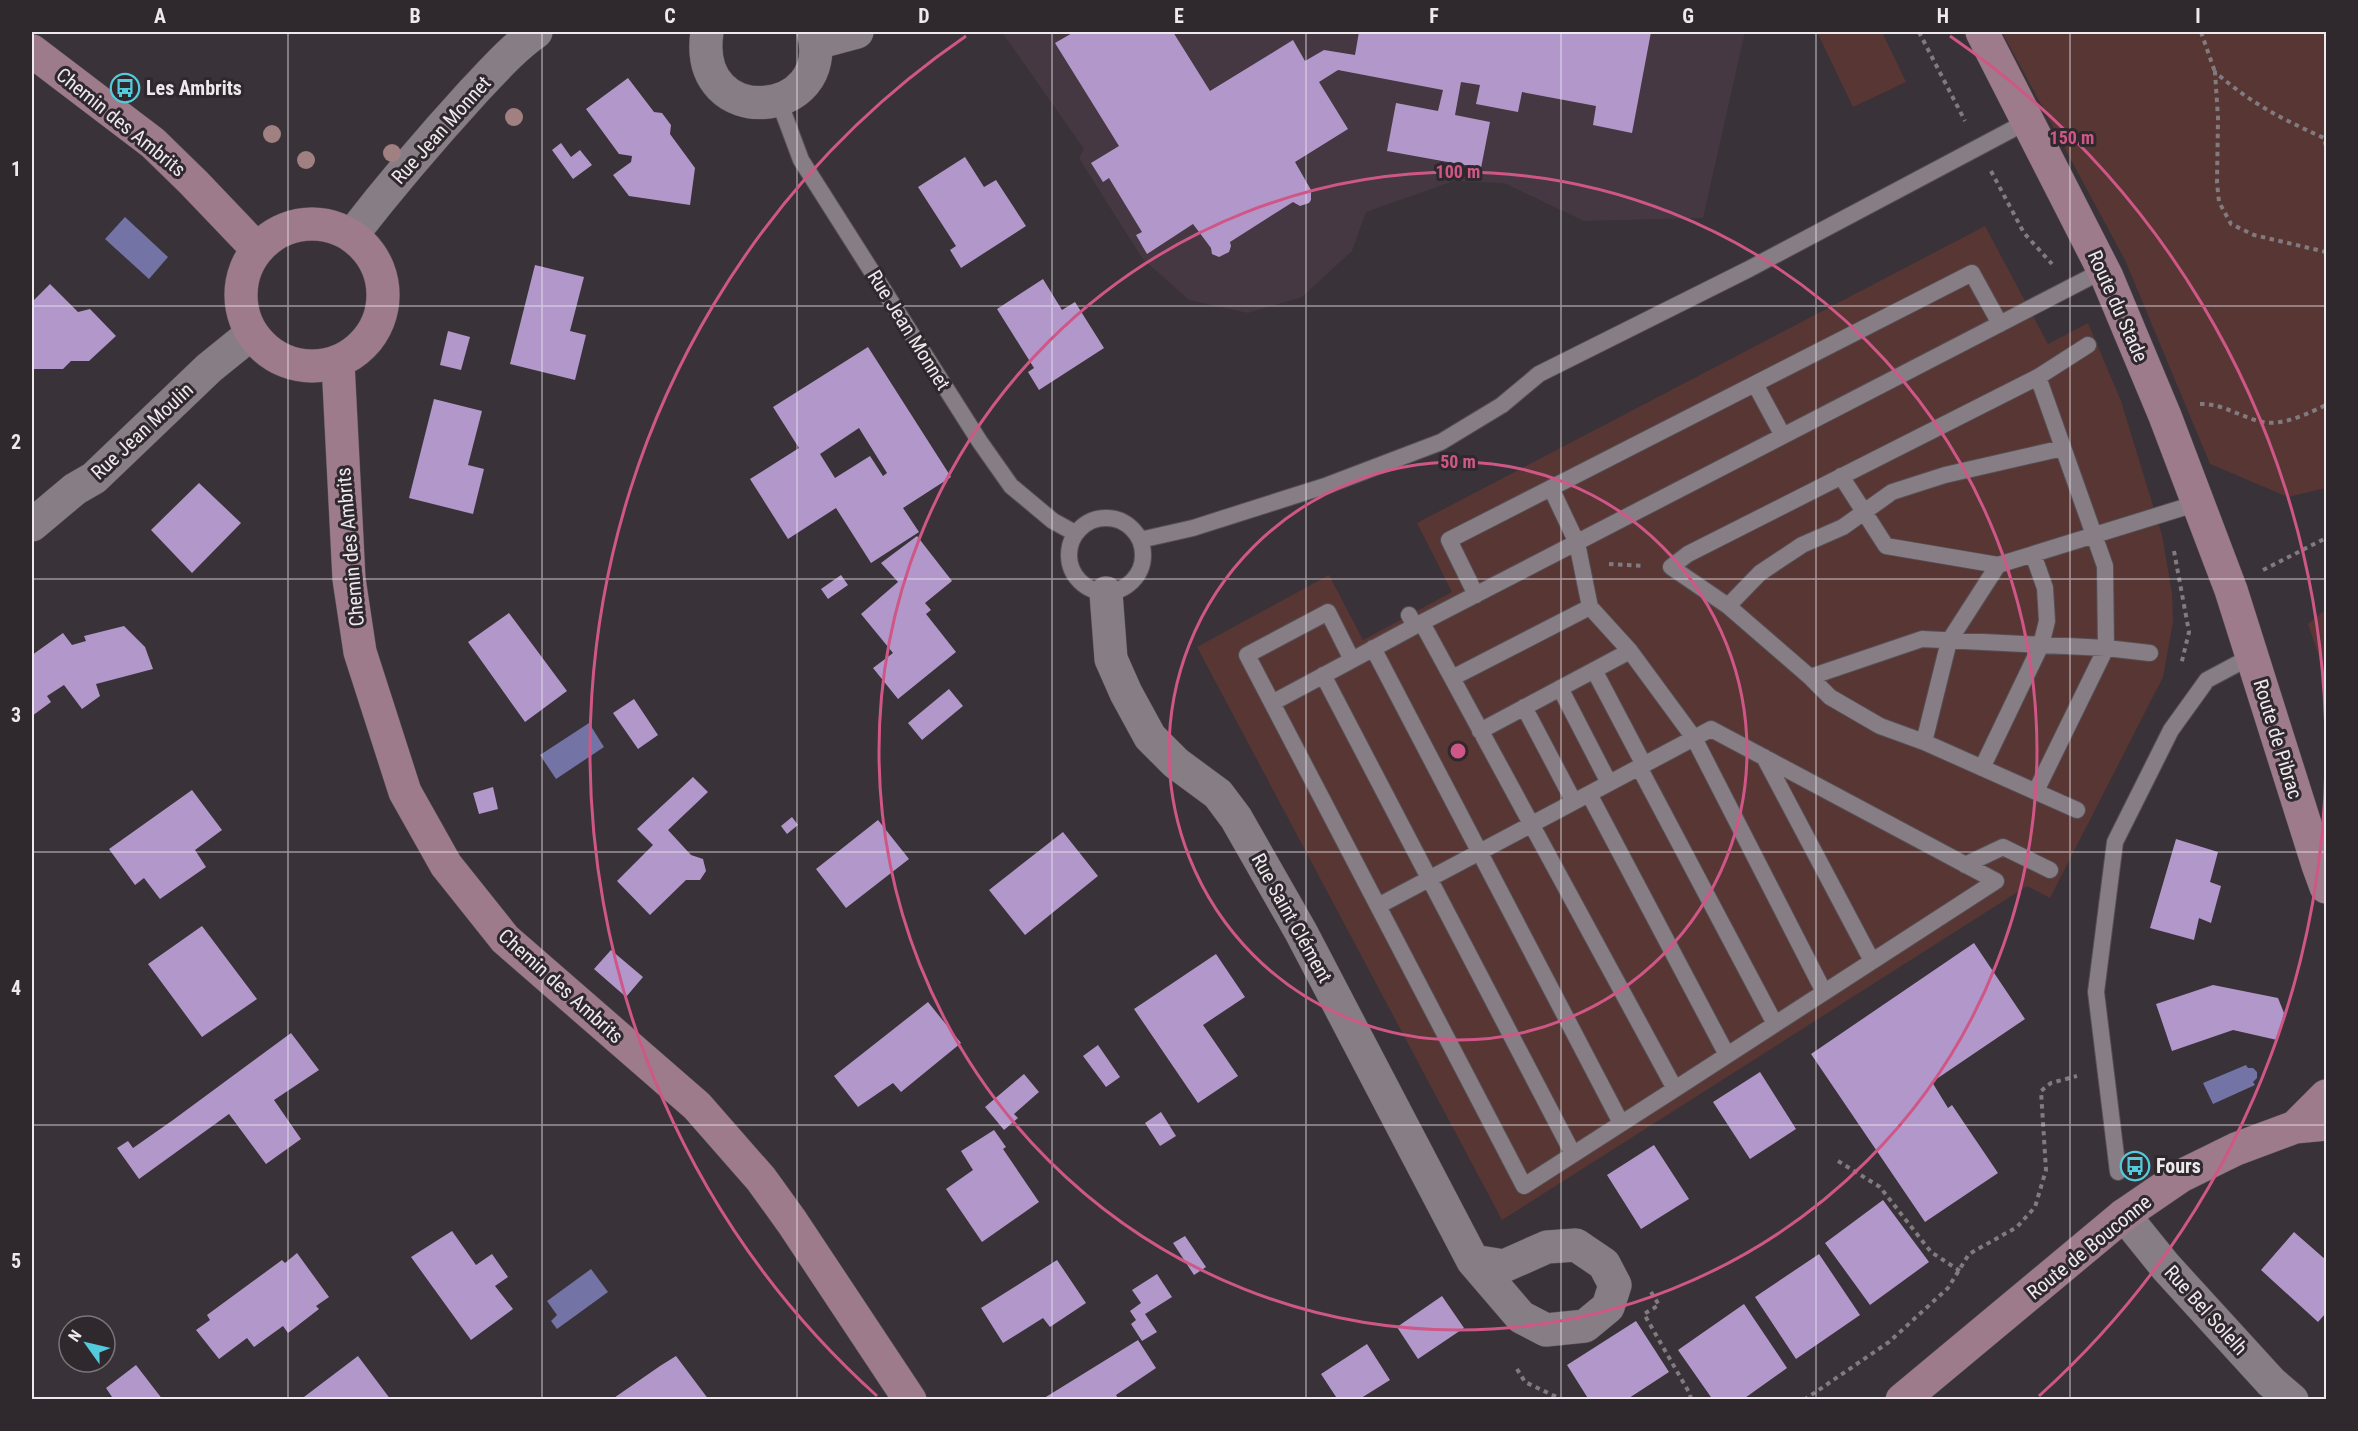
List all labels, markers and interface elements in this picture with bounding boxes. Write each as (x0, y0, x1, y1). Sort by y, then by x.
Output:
text: A (154, 4, 166, 28)
text: B (409, 4, 421, 28)
text: C (664, 4, 676, 28)
text: D (918, 4, 930, 28)
text: E (1174, 4, 1184, 28)
text: F (1429, 4, 1439, 28)
text: G (1682, 4, 1694, 28)
text: H (1937, 4, 1949, 28)
text: I (2195, 4, 2201, 28)
street label: Chemin des Ambrits (51, 62, 191, 182)
street label: Rue Jean Monnet (386, 71, 496, 189)
bus stop icon: Les Ambrits (109, 72, 141, 104)
place label: Les Ambrits (146, 76, 242, 100)
text: 150 m (2050, 127, 2094, 148)
text: 1 (11, 157, 21, 181)
text: 100 m (1436, 161, 1480, 182)
street label: Route du Stade (2083, 247, 2153, 365)
street label: Rue Jean Monnet (863, 266, 956, 395)
street label: Rue Jean Moulin (86, 378, 198, 484)
text: 2 (11, 430, 21, 454)
text: 50 m (1440, 451, 1476, 472)
street label: Chemin des Ambrits (331, 467, 369, 627)
street label: Route de Pibrac (2248, 676, 2308, 802)
text: 3 (11, 703, 21, 727)
centre of rings (1448, 741, 1468, 761)
street label: Rue Saint Clément (1247, 849, 1338, 987)
street label: Chemin des Ambrits (494, 924, 628, 1048)
text: 4 (11, 976, 21, 1000)
bus stop icon: Fours (2119, 1150, 2151, 1182)
place label: Fours (2156, 1154, 2201, 1178)
street label: Route de Bouconne (2022, 1190, 2156, 1304)
text: 5 (11, 1249, 21, 1273)
street label: Rue Bel Solelh (2159, 1260, 2253, 1360)
north arrow (57, 1314, 117, 1374)
text: N (64, 1327, 86, 1345)

